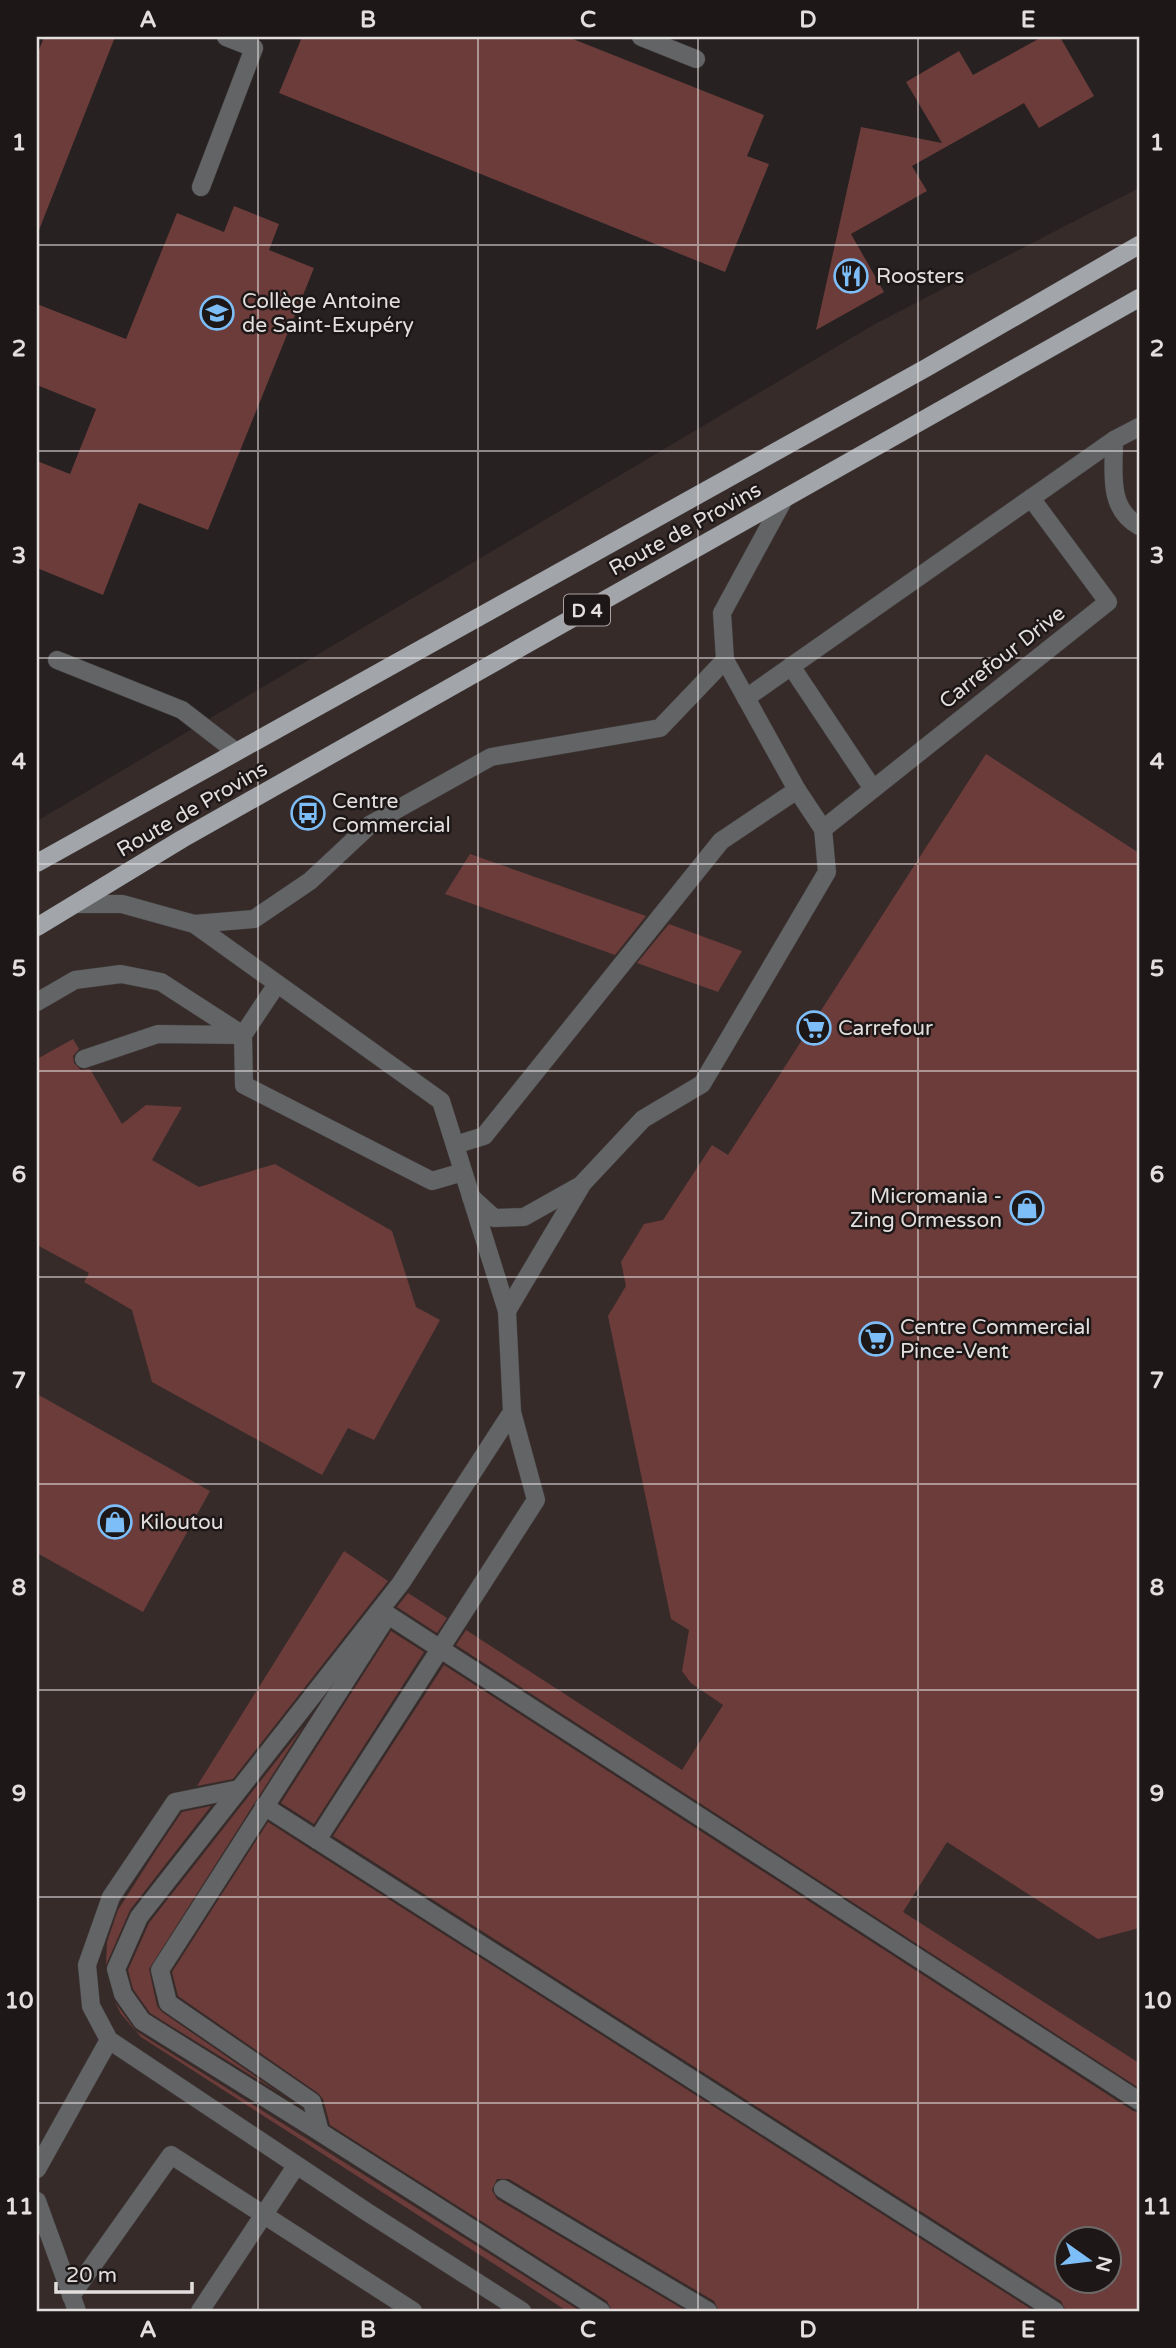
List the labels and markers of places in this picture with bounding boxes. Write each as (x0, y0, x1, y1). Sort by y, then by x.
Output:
restaurant icon: Roosters (832, 257, 870, 295)
place label: Roosters (876, 264, 964, 289)
place label: Collège Antoine de Saint-Exupéry (242, 289, 414, 338)
school or university icon: Collège Antoine de Saint-Exupéry (198, 294, 236, 332)
place label: Centre Commercial (332, 789, 451, 838)
bus stop icon: Centre Commercial (289, 794, 327, 832)
supermarket icon: Carrefour (795, 1009, 833, 1047)
place label: Carrefour (838, 1016, 933, 1041)
place label: Micromania - Zing Ormesson (850, 1184, 1002, 1233)
shop icon: Micromania - Zing Ormesson (1008, 1189, 1046, 1227)
place label: Centre Commercial Pince-Vent (900, 1315, 1090, 1364)
supermarket icon: Centre Commercial Pince-Vent (857, 1320, 895, 1358)
shop icon: Kiloutou (96, 1503, 134, 1541)
place label: Kiloutou (140, 1510, 224, 1535)

